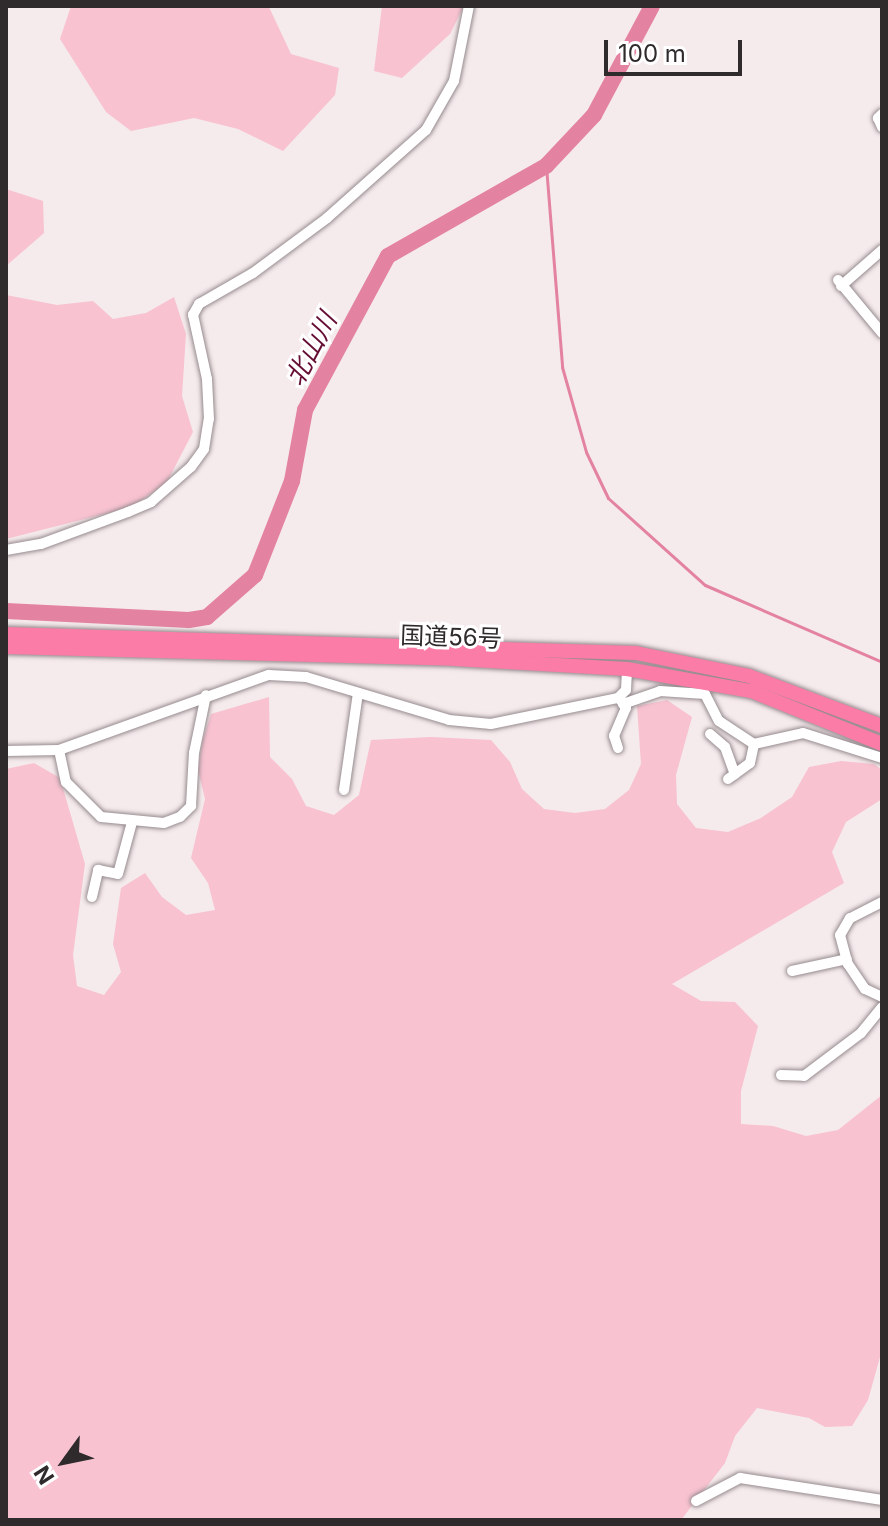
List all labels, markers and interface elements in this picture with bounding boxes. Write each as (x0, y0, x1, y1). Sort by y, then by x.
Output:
scale bar (608, 24, 746, 74)
text: 100 m (618, 39, 686, 68)
water label: 北山川 (279, 307, 343, 391)
street label: 国道56号 (400, 621, 502, 653)
north arrow (24, 1422, 104, 1502)
text: N (28, 1461, 59, 1489)

